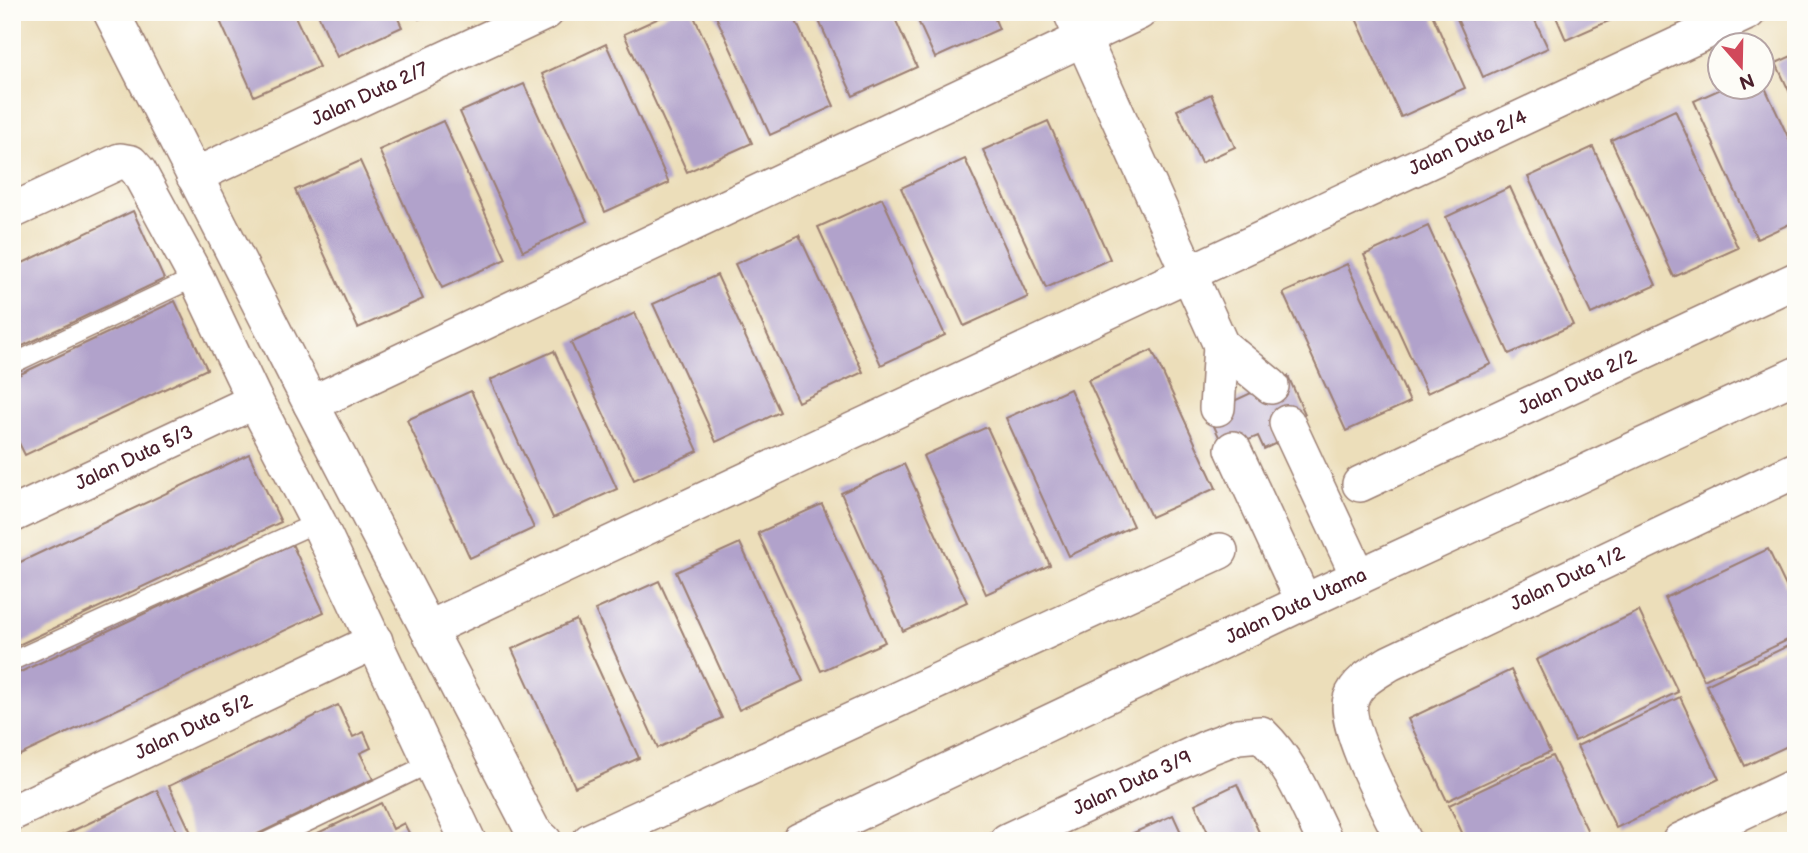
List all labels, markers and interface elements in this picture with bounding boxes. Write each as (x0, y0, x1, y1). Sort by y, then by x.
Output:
north arrow (1706, 32, 1776, 102)
street label: Jalan Duta 2/7 (308, 57, 432, 131)
text: N (1736, 67, 1757, 94)
street label: Jalan Duta 2/4 (1405, 105, 1531, 180)
street label: Jalan Duta 2/2 (1515, 344, 1641, 420)
street label: Jalan Duta 5/3 (71, 420, 197, 495)
street label: Jalan Duta 1/2 (1507, 541, 1629, 616)
street label: Jalan Duta Utama (1222, 563, 1370, 649)
street label: Jalan Duta 5/2 (131, 689, 257, 765)
street label: Jalan Duta 3/9 (1069, 745, 1195, 820)

